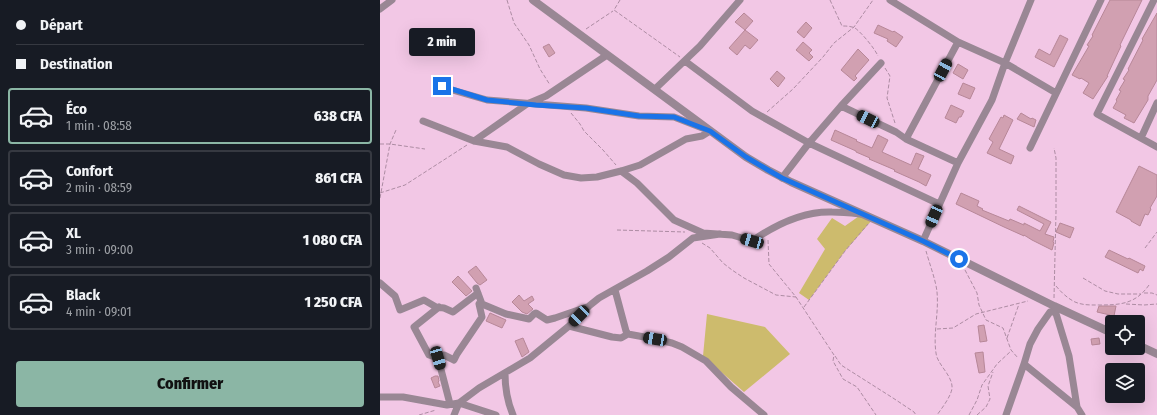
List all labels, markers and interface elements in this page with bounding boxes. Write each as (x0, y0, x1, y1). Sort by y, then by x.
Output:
text: Départ (40, 16, 83, 34)
callout: 2 min (409, 28, 475, 56)
text: 2 min (428, 34, 456, 49)
text: Destination (40, 55, 113, 73)
car (932, 57, 954, 83)
route end (433, 77, 451, 95)
icon: car (18, 98, 54, 134)
text: Éco (66, 100, 87, 118)
text: 638 CFA (314, 107, 362, 125)
car (855, 108, 881, 130)
text: 1 min · 08:58 (66, 118, 132, 133)
icon: car (18, 160, 54, 196)
text: Confort (66, 162, 113, 180)
text: 861 CFA (315, 169, 362, 187)
text: 2 min · 08:59 (66, 180, 132, 195)
car (924, 203, 944, 229)
icon: car (18, 222, 54, 258)
text: XL (66, 224, 81, 242)
text: 1 080 CFA (303, 231, 362, 249)
car (739, 232, 765, 250)
text: 3 min · 09:00 (66, 242, 133, 257)
route start (950, 250, 968, 268)
icon: car (18, 284, 54, 320)
text: Black (66, 286, 100, 304)
text: 1 250 CFA (305, 293, 362, 311)
car (566, 303, 592, 329)
text: 4 min · 09:01 (66, 304, 132, 319)
map controls (1105, 315, 1145, 403)
button: locate (1105, 315, 1145, 355)
car (642, 331, 668, 347)
car (429, 345, 447, 371)
button: Confirmer (16, 361, 364, 407)
button: layers (1105, 363, 1145, 403)

